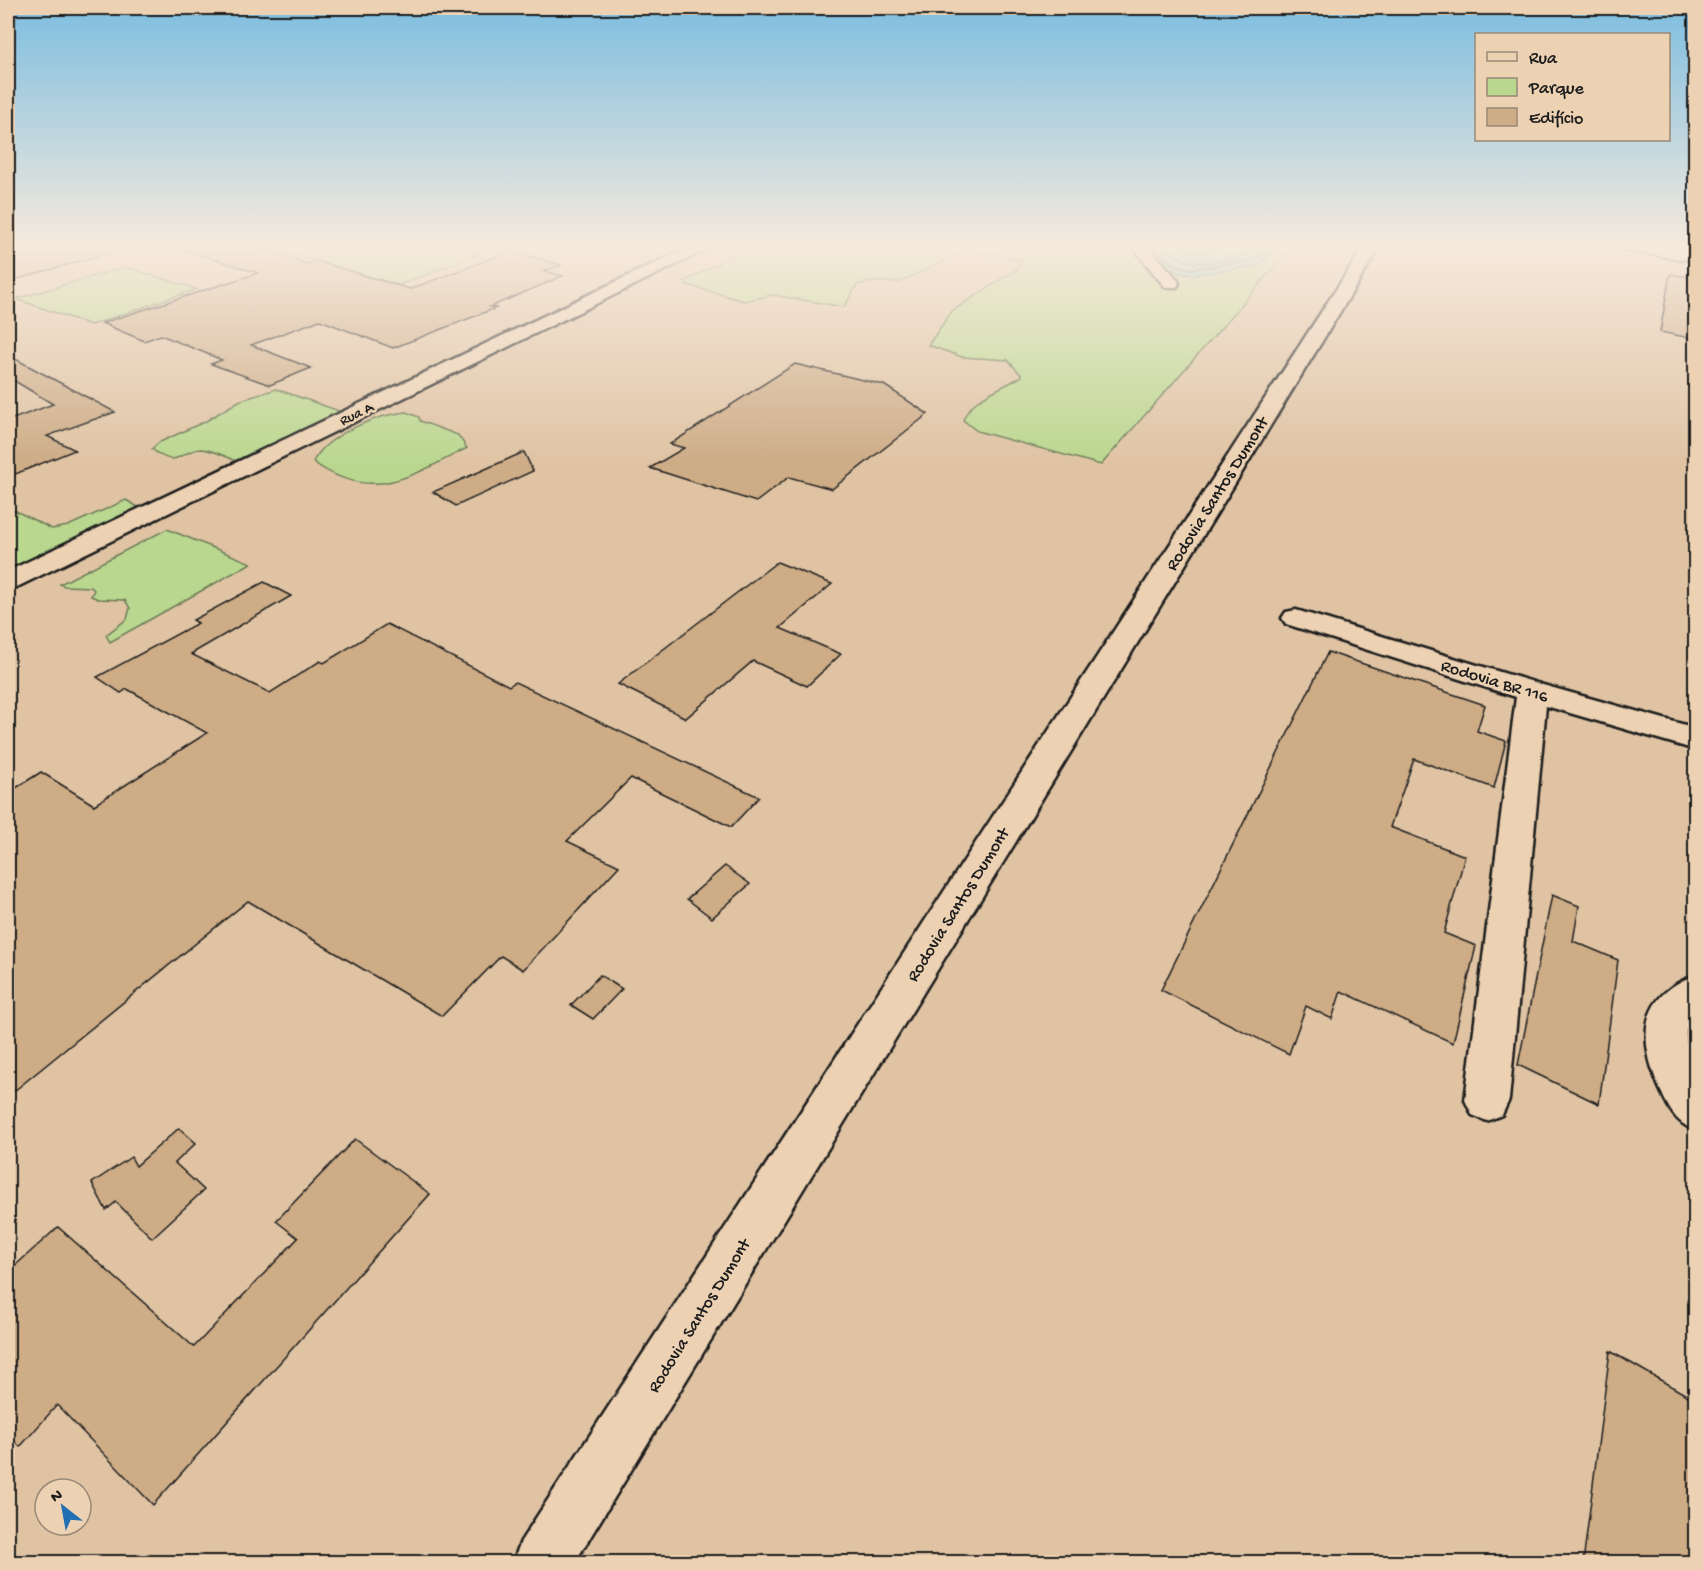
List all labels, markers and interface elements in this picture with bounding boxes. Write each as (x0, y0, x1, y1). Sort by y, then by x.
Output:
legend (1475, 33, 1670, 141)
text: Rua (1529, 49, 1558, 70)
text: Parque (1528, 79, 1585, 100)
text: Edifício (1529, 109, 1583, 130)
street label: Rua A (337, 398, 378, 431)
street label: Rodovia Santos Dumont (1162, 412, 1275, 575)
street label: Rodovia BR 116 (1438, 656, 1551, 709)
street label: Rodovia Santos Dumont (903, 823, 1016, 986)
street label: Rodovia Santos Dumont (644, 1234, 757, 1397)
north arrow (33, 1477, 93, 1537)
text: N (48, 1486, 67, 1508)

